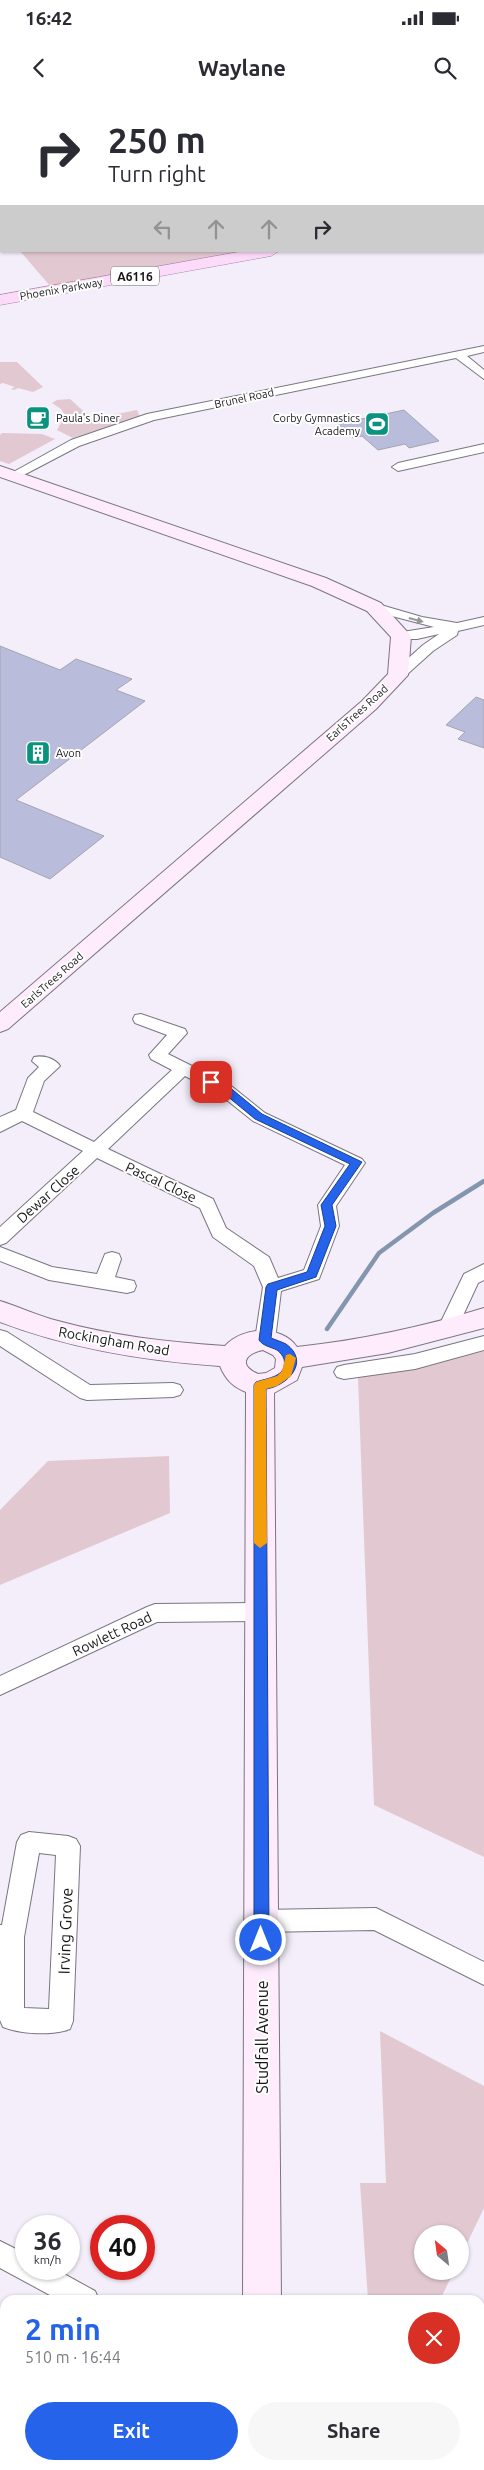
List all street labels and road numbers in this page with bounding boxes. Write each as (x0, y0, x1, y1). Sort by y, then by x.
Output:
road number: A6116 (111, 267, 159, 286)
street label: Phoenix Parkway (19, 276, 104, 302)
street label: Brunel Road (213, 386, 275, 410)
street label: EarlsTrees Road (324, 682, 390, 744)
street label: EarlsTrees Road (19, 950, 85, 1010)
street label: Pascal Close (123, 1159, 199, 1205)
street label: Dewar Close (14, 1162, 82, 1226)
street label: Rockingham Road (57, 1323, 171, 1359)
street label: Rowlett Road (70, 1609, 154, 1659)
street label: Irving Grove (54, 1887, 76, 1975)
street label: Studfall Avenue (253, 1980, 271, 2094)

